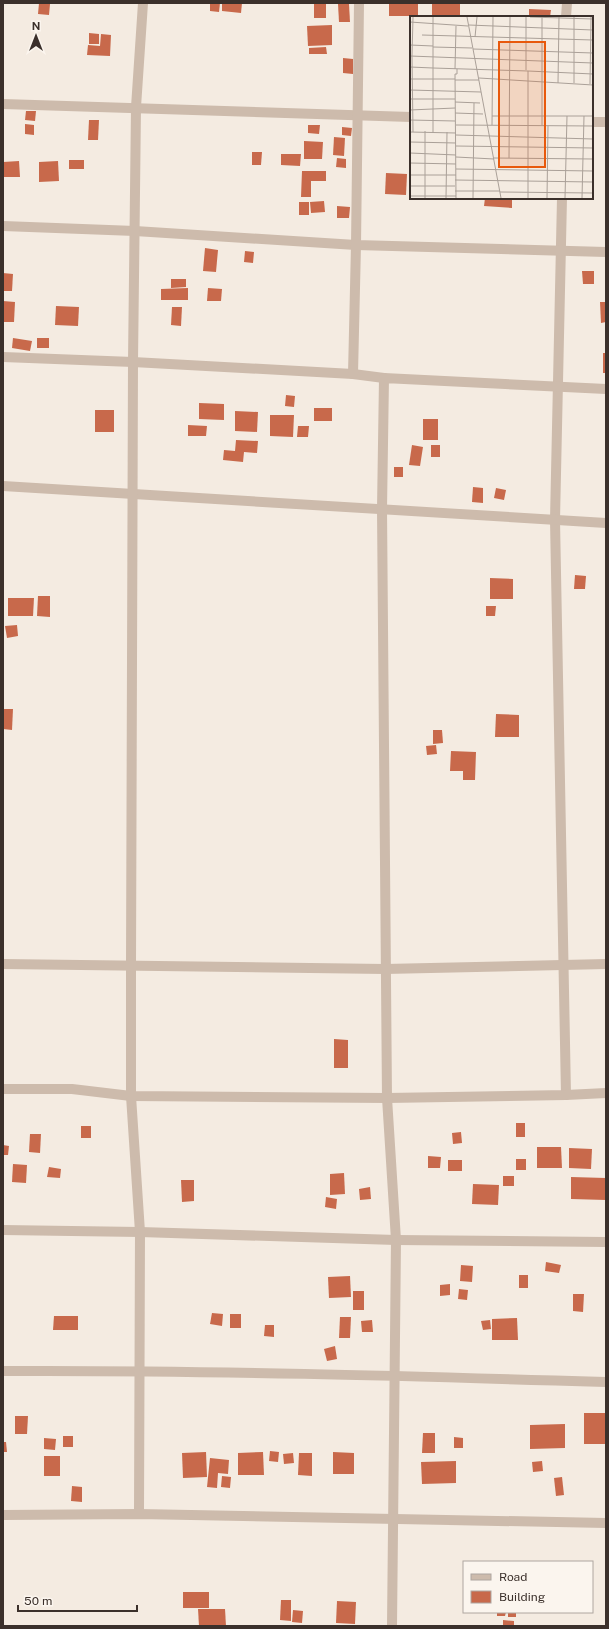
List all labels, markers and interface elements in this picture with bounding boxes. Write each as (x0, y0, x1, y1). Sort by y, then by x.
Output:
north arrow (16, 16, 56, 56)
inset map (410, 16, 593, 199)
text: N (32, 20, 40, 32)
legend (463, 1561, 593, 1613)
text: Road (499, 1570, 527, 1584)
scale bar (18, 1587, 137, 1613)
text: Building (499, 1590, 545, 1604)
text: 50 m (24, 1594, 52, 1608)

